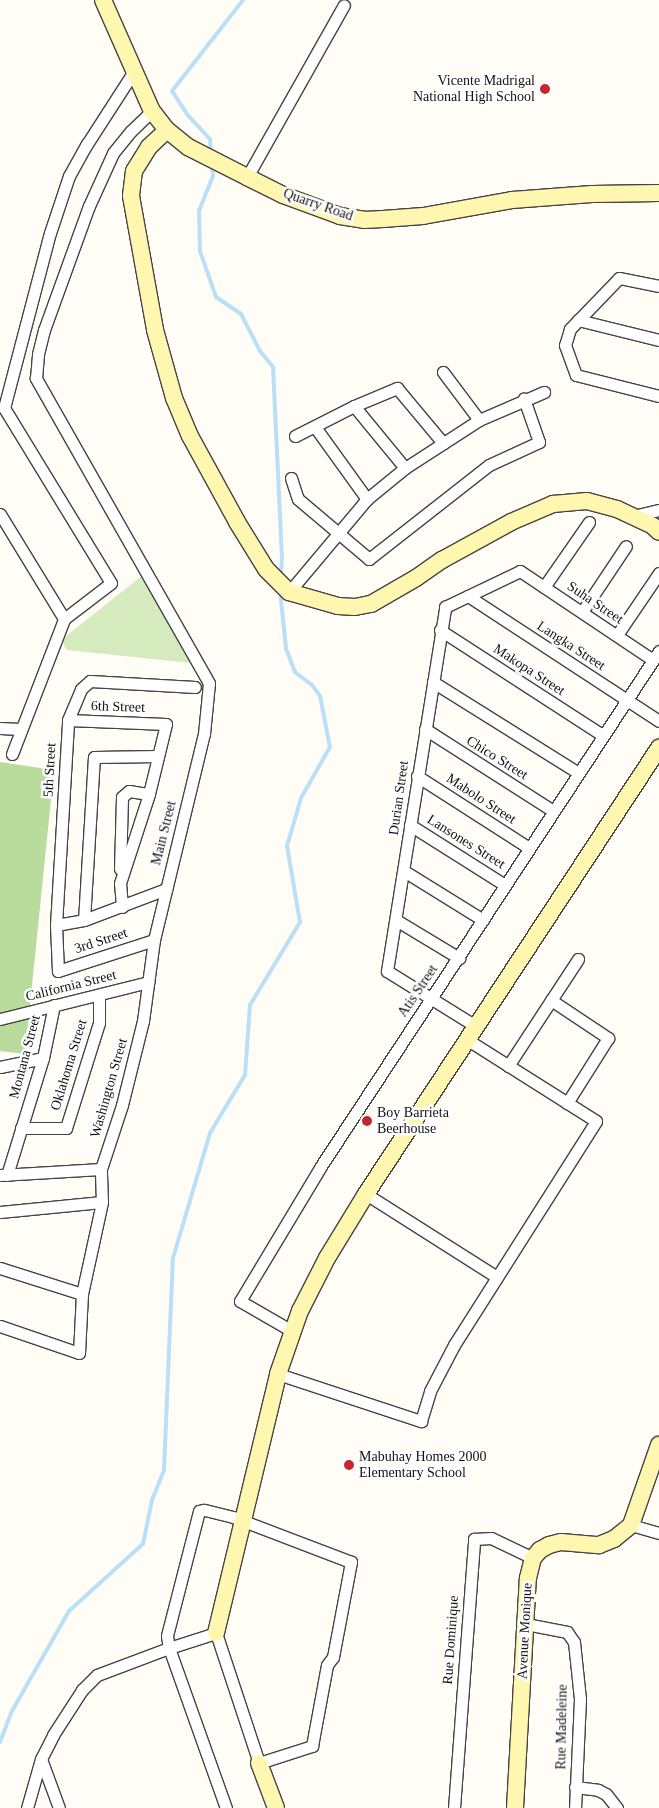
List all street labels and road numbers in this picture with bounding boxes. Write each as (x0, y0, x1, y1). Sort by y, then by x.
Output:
street label: Quarry Road (281, 185, 355, 225)
street label: Suha Street (564, 578, 626, 628)
street label: Langka Street (534, 618, 608, 674)
street label: Makopa Street (490, 641, 568, 699)
street label: 6th Street (91, 698, 145, 716)
street label: Chico Street (463, 732, 531, 784)
street label: 5th Street (40, 743, 60, 797)
street label: Durian Street (385, 760, 413, 836)
street label: Mabolo Street (443, 770, 519, 828)
street label: Main Street (148, 799, 180, 867)
street label: Lansones Street (424, 811, 508, 873)
street label: 3rd Street (72, 925, 130, 957)
street label: Atis Street (394, 962, 442, 1020)
street label: California Street (24, 967, 118, 1005)
street label: Montana Street (6, 1013, 44, 1101)
street label: Oklahoma Street (47, 1017, 91, 1113)
street label: Washington Street (87, 1036, 131, 1140)
street label: Avenue Monique (514, 1582, 536, 1680)
street label: Rue Dominique (440, 1595, 462, 1685)
street label: Rue Madeleine (553, 1684, 571, 1770)

